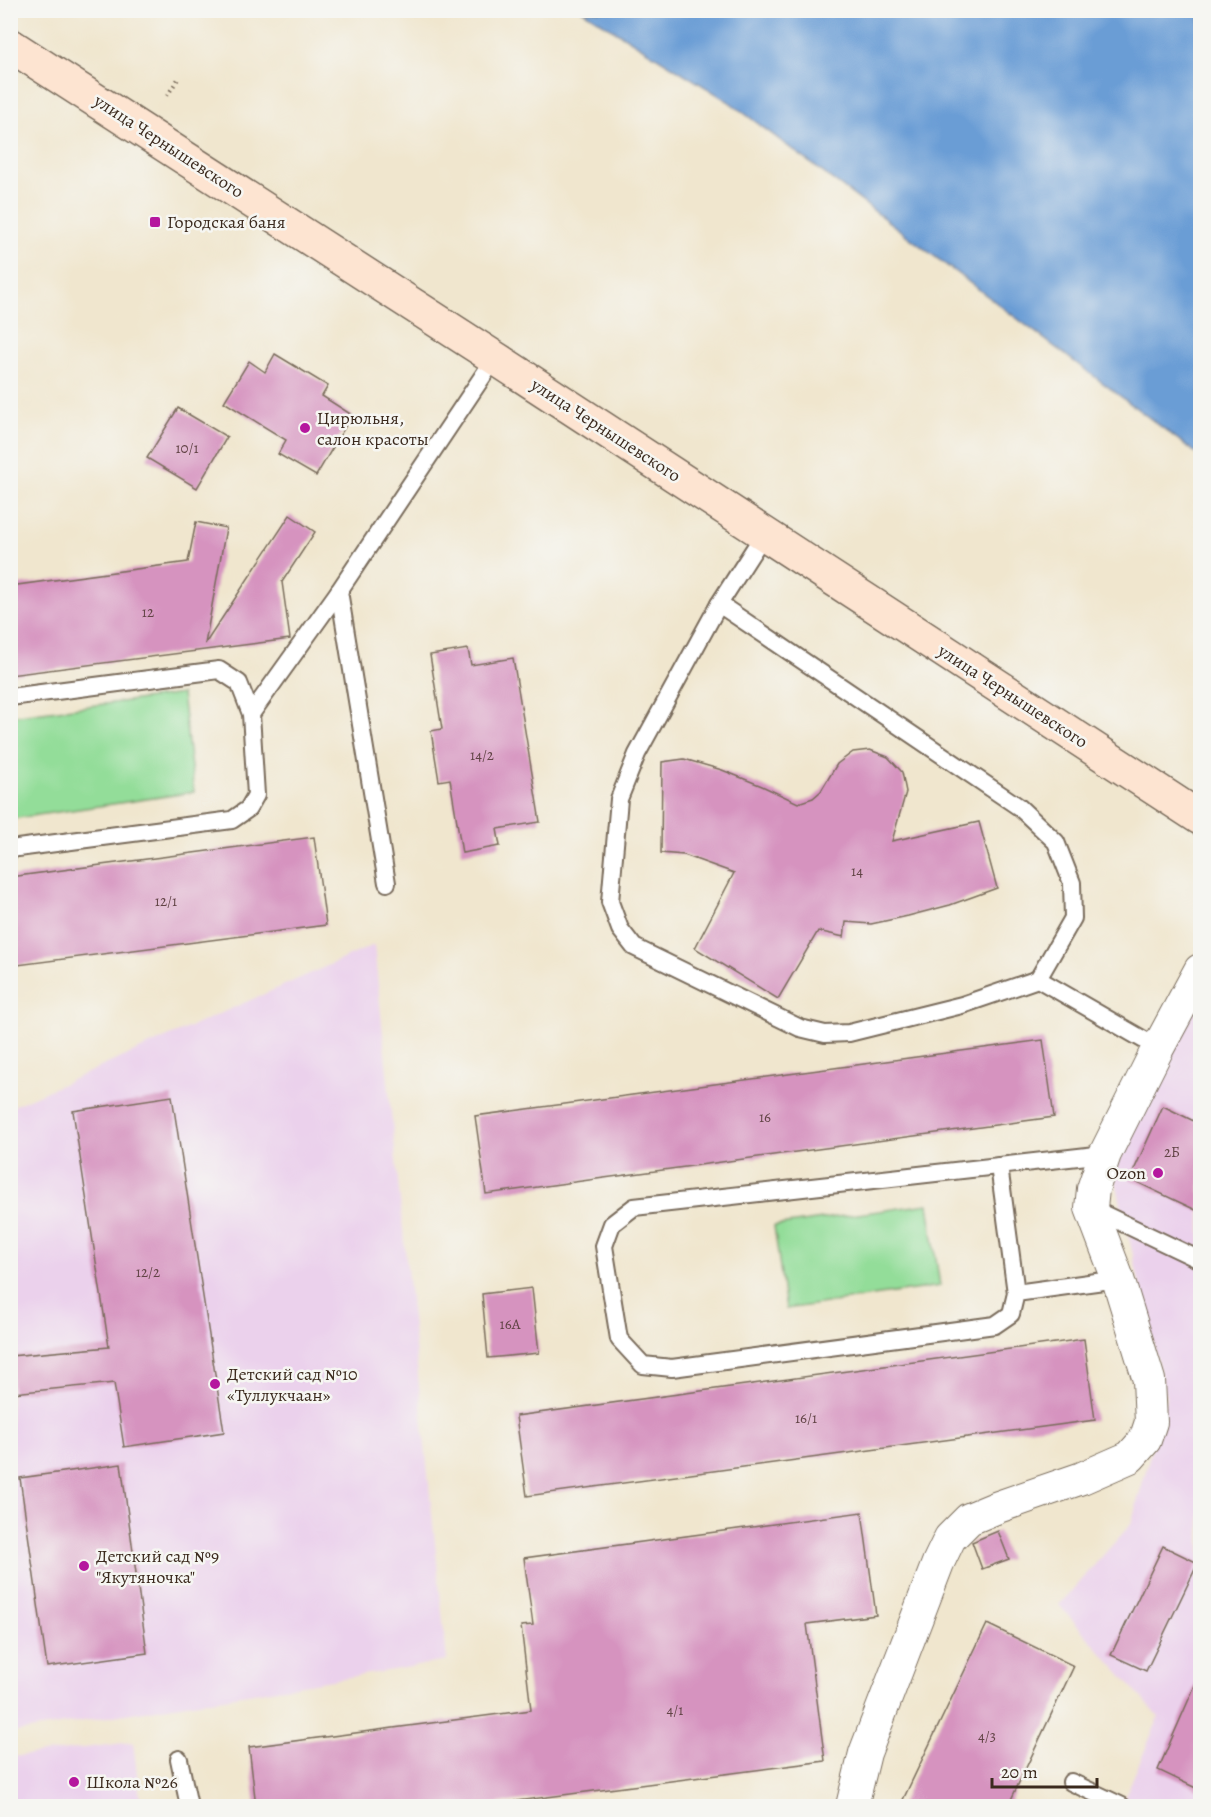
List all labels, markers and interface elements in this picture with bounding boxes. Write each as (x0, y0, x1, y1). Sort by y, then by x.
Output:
street label: улица Чернышевского (89, 88, 249, 203)
place label: Городская баня (167, 210, 285, 234)
marker: Городская баня (148, 215, 162, 229)
street label: улица Чернышевского (526, 372, 686, 487)
place label: Цирюльня, салон красоты (317, 406, 429, 451)
marker: Цирюльня, салон красоты (298, 421, 312, 435)
house number: 10/1 (175, 438, 199, 458)
house number: 12 (142, 602, 154, 622)
street label: улица Чернышевского (933, 638, 1093, 753)
house number: 14/2 (470, 745, 494, 765)
house number: 14 (851, 861, 863, 881)
house number: 12/1 (155, 891, 177, 911)
house number: 16 (759, 1107, 771, 1127)
house number: 2Б (1164, 1142, 1180, 1162)
place label: Ozon (1106, 1161, 1146, 1185)
marker: Ozon (1151, 1166, 1165, 1180)
house number: 12/2 (136, 1262, 160, 1282)
house number: 16А (500, 1314, 521, 1334)
place label: Детский сад №10 «Туллукчаан» (227, 1362, 358, 1407)
marker: Детский сад №10 «Туллукчаан» (208, 1377, 222, 1391)
house number: 16/1 (795, 1408, 817, 1428)
place label: Детский сад №9 "Якутяночка" (96, 1544, 219, 1589)
marker: Детский сад №9 "Якутяночка" (77, 1559, 91, 1573)
house number: 4/1 (667, 1700, 683, 1720)
house number: 4/3 (978, 1726, 996, 1746)
scale bar (992, 1751, 1097, 1789)
text: 20 m (1001, 1760, 1038, 1784)
place label: Школа №26 (86, 1770, 178, 1794)
marker: Школа №26 (67, 1775, 81, 1789)

